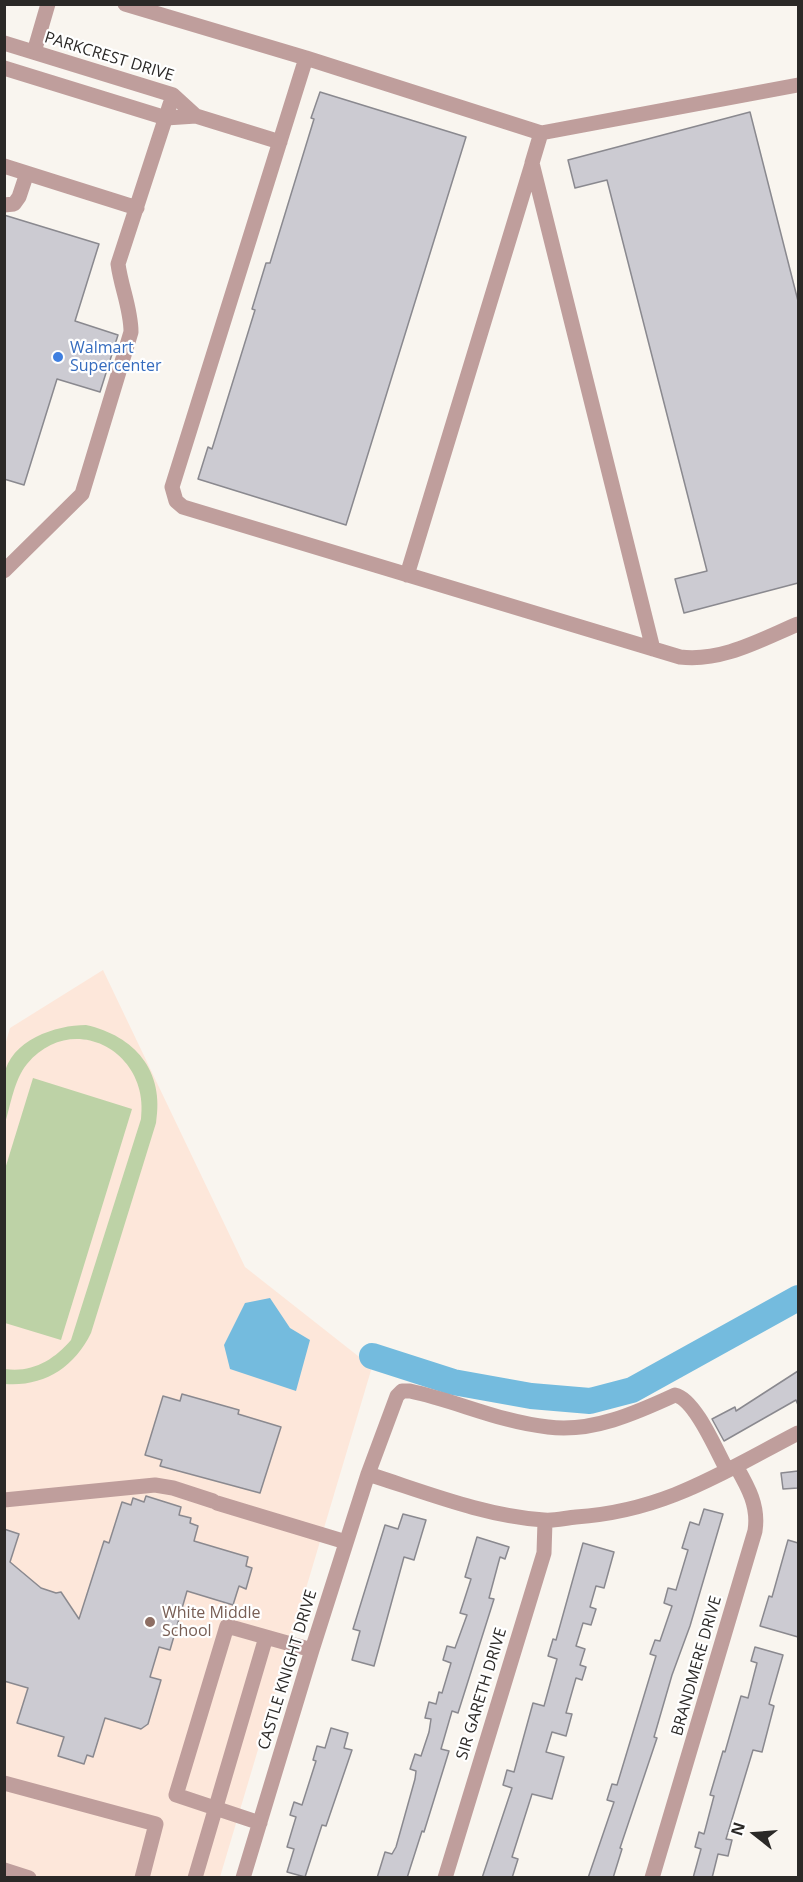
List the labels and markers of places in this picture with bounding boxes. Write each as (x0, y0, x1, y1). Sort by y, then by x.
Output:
place label: Walmart Supercenter (70, 338, 162, 376)
marker: Walmart Supercenter (51, 350, 65, 364)
place label: White Middle School (162, 1603, 260, 1641)
marker: White Middle School (143, 1615, 157, 1629)

